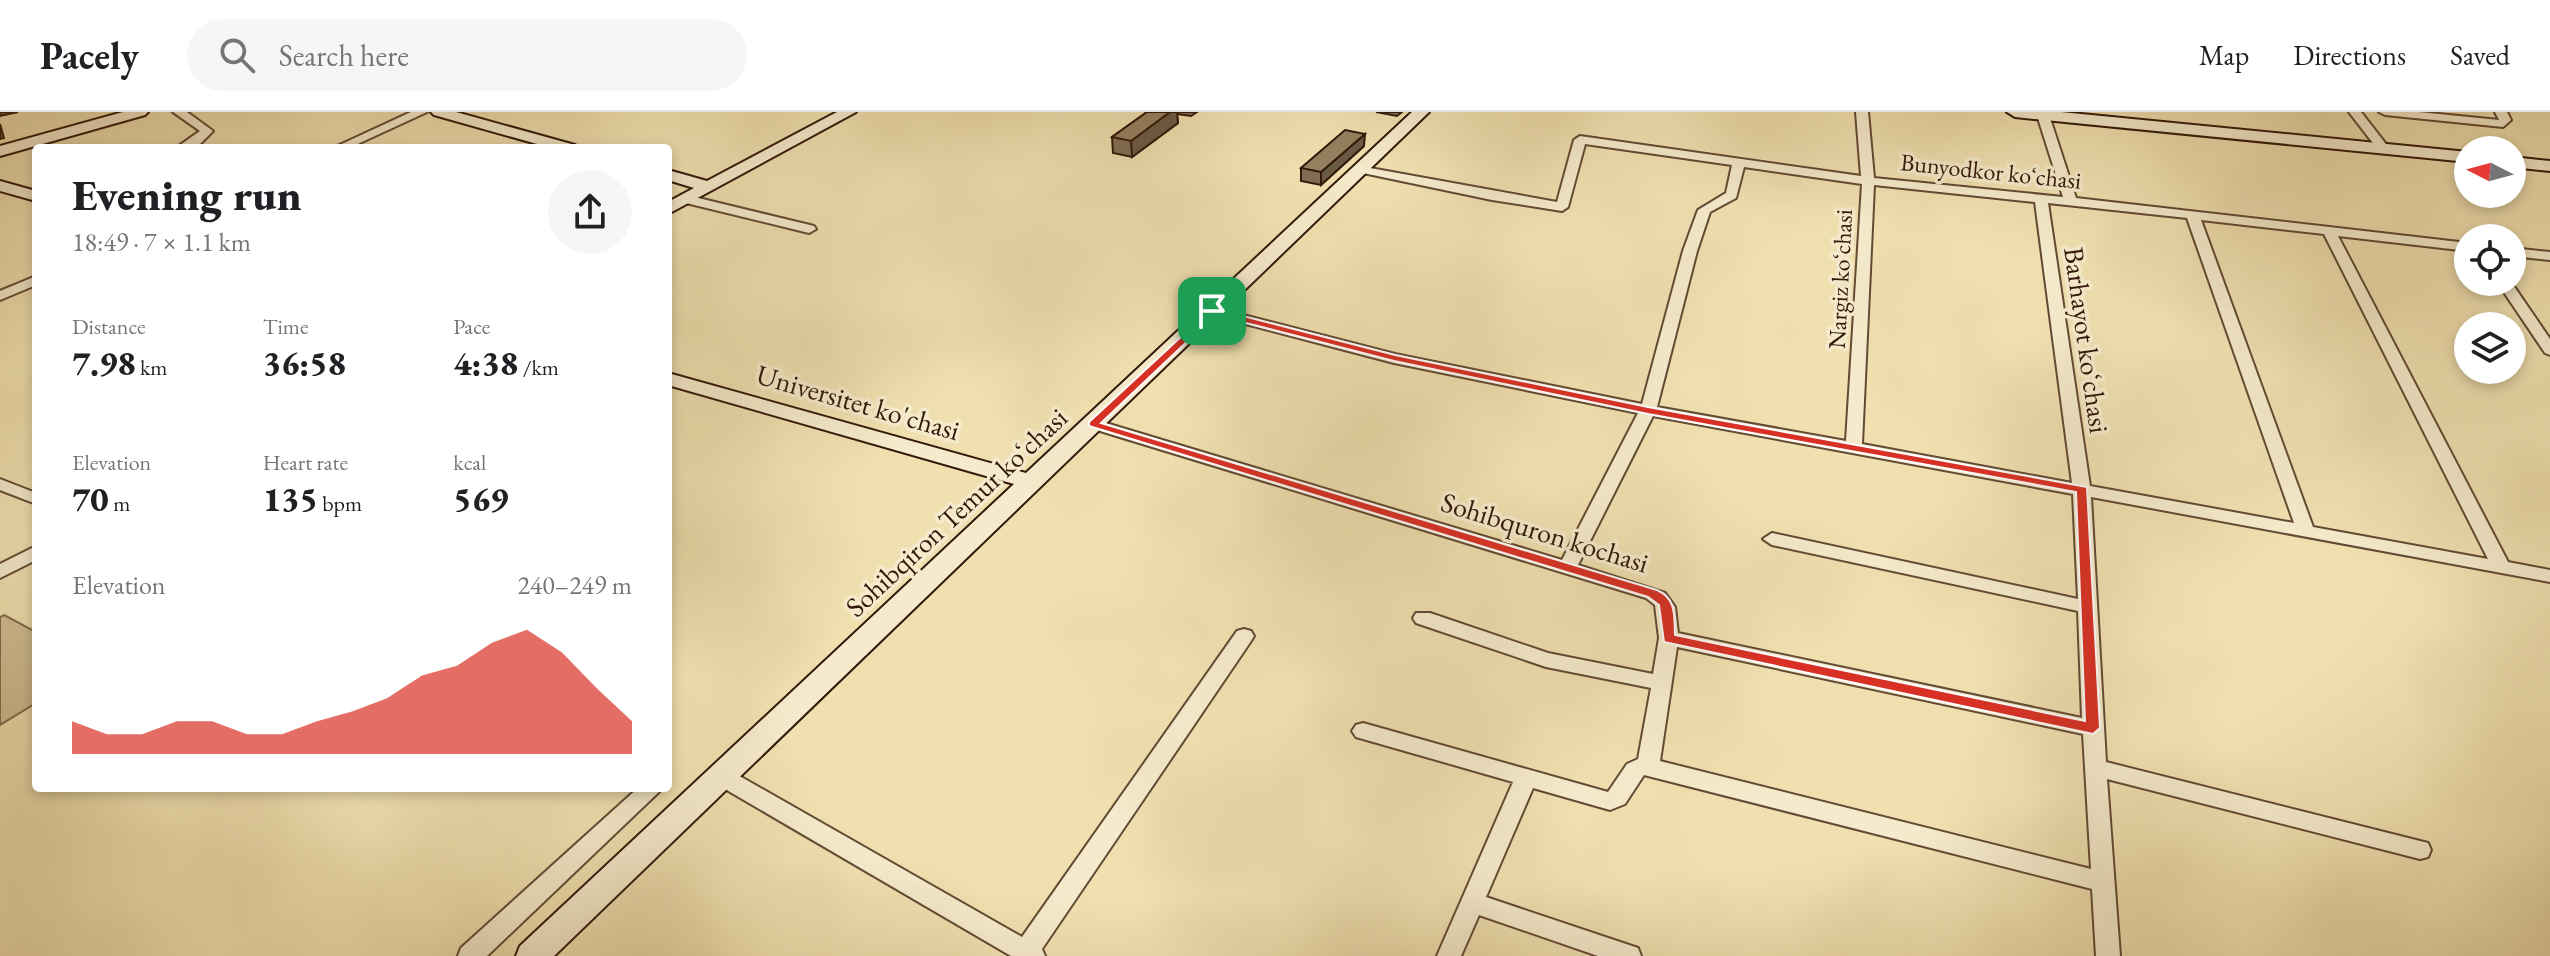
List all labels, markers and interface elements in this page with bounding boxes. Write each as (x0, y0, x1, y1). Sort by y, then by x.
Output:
search box (187, 19, 747, 91)
text: Pacely (40, 31, 139, 80)
icon: search (215, 33, 259, 77)
text: Search here (279, 36, 409, 75)
text: Map (2199, 37, 2249, 73)
text: Directions (2293, 37, 2406, 73)
text: Saved (2450, 37, 2510, 73)
north arrow (2454, 136, 2526, 208)
map controls (2454, 136, 2526, 384)
street label: Bunyodkor koʻchasi (1899, 146, 2083, 196)
text: Evening run (72, 166, 302, 223)
button: share (548, 170, 632, 254)
street label: Nargiz koʻchasi (1821, 208, 1859, 350)
button: locate (2454, 224, 2526, 296)
text: 18:49 · 7 × 1.1 km (72, 225, 251, 259)
street label: Barhayot koʻchasi (2056, 245, 2118, 436)
pin (1178, 277, 1246, 345)
icon: arrive (1190, 289, 1234, 333)
text: Distance (72, 312, 145, 341)
text: Time (263, 312, 308, 341)
text: Pace (453, 312, 490, 341)
button: layers (2454, 312, 2526, 384)
text: 7.98 (72, 341, 136, 385)
text: 36:58 (263, 341, 346, 385)
text: 4:38 (453, 341, 518, 385)
text: km (136, 353, 167, 382)
text: /km (518, 353, 559, 382)
street label: Universitet ko'chasi (752, 356, 964, 448)
street label: Sohibqiron Temur koʻchasi (837, 400, 1075, 624)
text: Elevation (72, 448, 151, 477)
text: Heart rate (263, 448, 348, 477)
text: kcal (453, 448, 486, 477)
text: 70 (72, 477, 109, 521)
text: 135 (263, 477, 318, 521)
text: 569 (453, 477, 508, 521)
street label: Sohibquron kochasi (1437, 483, 1653, 581)
text: m (109, 489, 130, 518)
text: bpm (318, 489, 362, 518)
text: Elevation (72, 568, 166, 602)
text: 240–249 m (517, 568, 632, 602)

